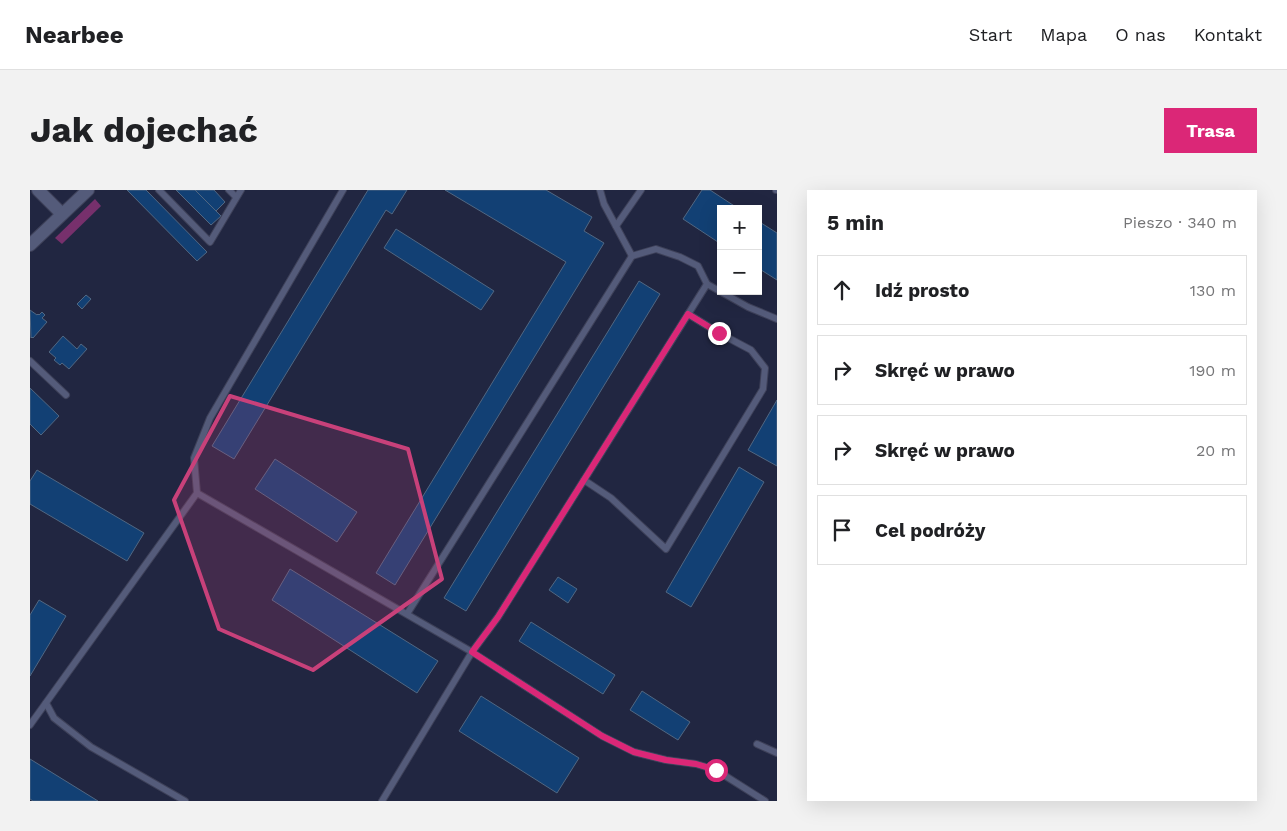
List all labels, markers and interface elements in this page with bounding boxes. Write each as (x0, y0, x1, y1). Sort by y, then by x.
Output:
text: Nearbee (25, 21, 124, 49)
text: Start (969, 24, 1012, 45)
text: Mapa (1040, 24, 1087, 45)
text: O nas (1115, 24, 1166, 45)
text: Kontakt (1194, 24, 1262, 45)
button: Trasa (1164, 108, 1257, 153)
text: Jak dojechać (30, 109, 258, 151)
map controls (717, 205, 762, 295)
button: + (717, 205, 762, 250)
text: 5 min (827, 210, 884, 235)
text: Pieszo · 340 m (1123, 213, 1237, 232)
button: − (717, 250, 762, 295)
icon: ahead (828, 276, 856, 304)
text: Idź prosto (875, 279, 969, 302)
text: 130 m (1190, 281, 1236, 300)
route end (708, 322, 731, 345)
icon: right (828, 356, 856, 384)
text: Skręć w prawo (875, 359, 1015, 382)
text: 190 m (1189, 361, 1236, 380)
icon: right (828, 436, 856, 464)
text: Skręć w prawo (875, 439, 1015, 462)
text: 20 m (1196, 441, 1236, 460)
icon: arrive (828, 516, 856, 544)
text: Cel podróży (875, 519, 985, 542)
route start (705, 759, 728, 782)

